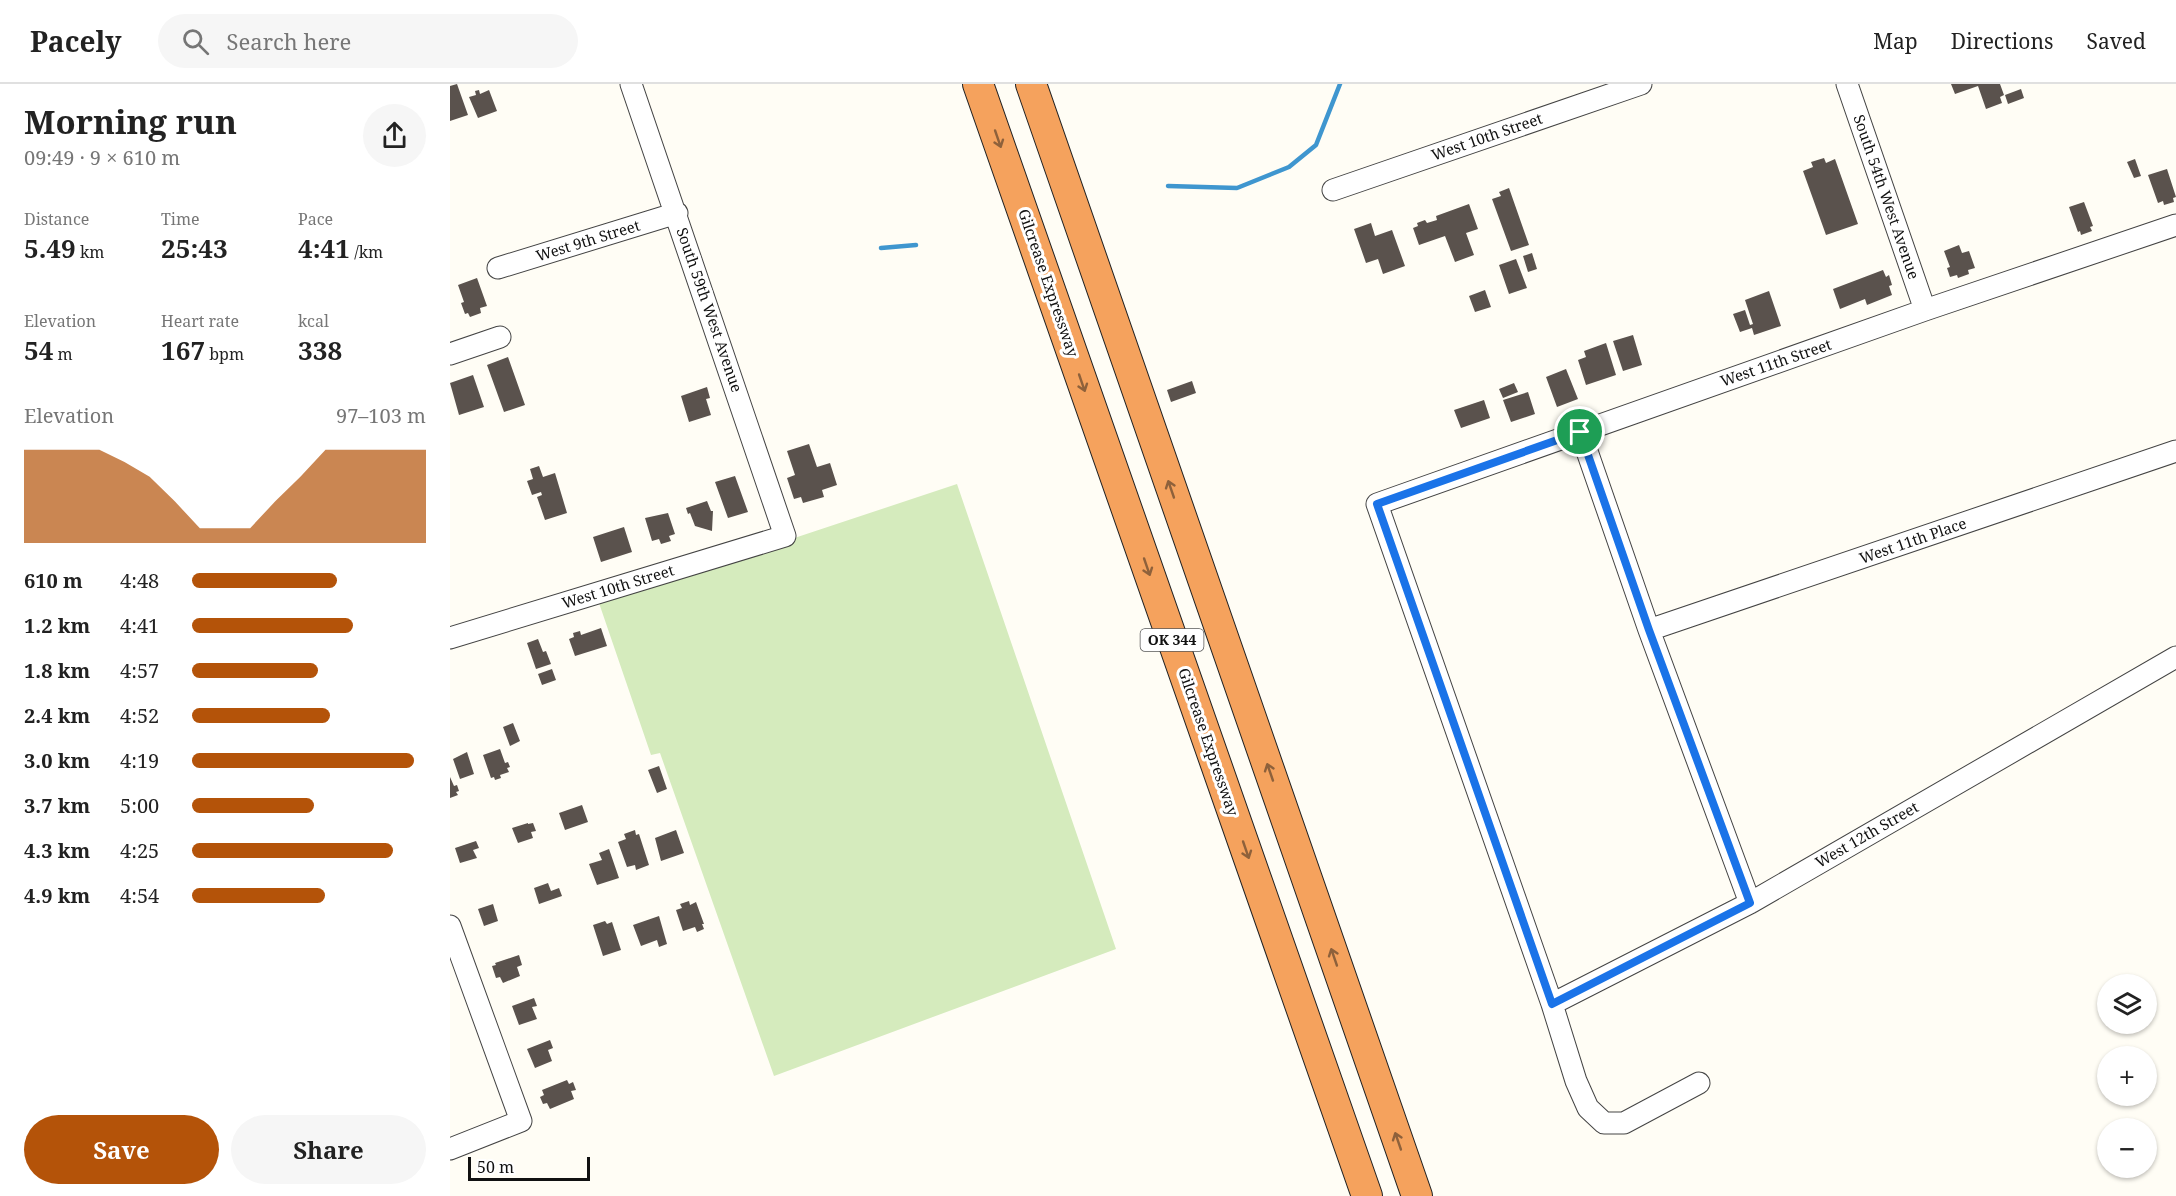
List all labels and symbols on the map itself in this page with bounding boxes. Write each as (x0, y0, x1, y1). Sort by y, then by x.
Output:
street label: West 10th Street (1429, 108, 1545, 164)
street label: South 54th West Avenue (1849, 112, 1925, 282)
one-way arrow (993, 129, 1004, 148)
street label: Gilcrease Expressway (1014, 206, 1084, 360)
street label: West 9th Street (533, 215, 642, 265)
street label: South 59th West Avenue (672, 225, 748, 395)
street label: West 11th Street (1718, 334, 1834, 390)
one-way arrow (1078, 373, 1089, 392)
pin (1554, 406, 1605, 457)
one-way arrow (1165, 480, 1176, 499)
street label: West 11th Place (1857, 512, 1969, 568)
one-way arrow (1142, 557, 1153, 576)
street label: West 10th Street (559, 560, 676, 613)
road number: OK 344 (1140, 629, 1204, 651)
street label: Gilcrease Expressway (1174, 665, 1244, 819)
one-way arrow (1263, 764, 1274, 782)
street label: West 12th Street (1811, 796, 1922, 872)
one-way arrow (1241, 840, 1252, 859)
one-way arrow (1328, 948, 1339, 967)
one-way arrow (1392, 1132, 1403, 1151)
scale bar (468, 1154, 590, 1182)

